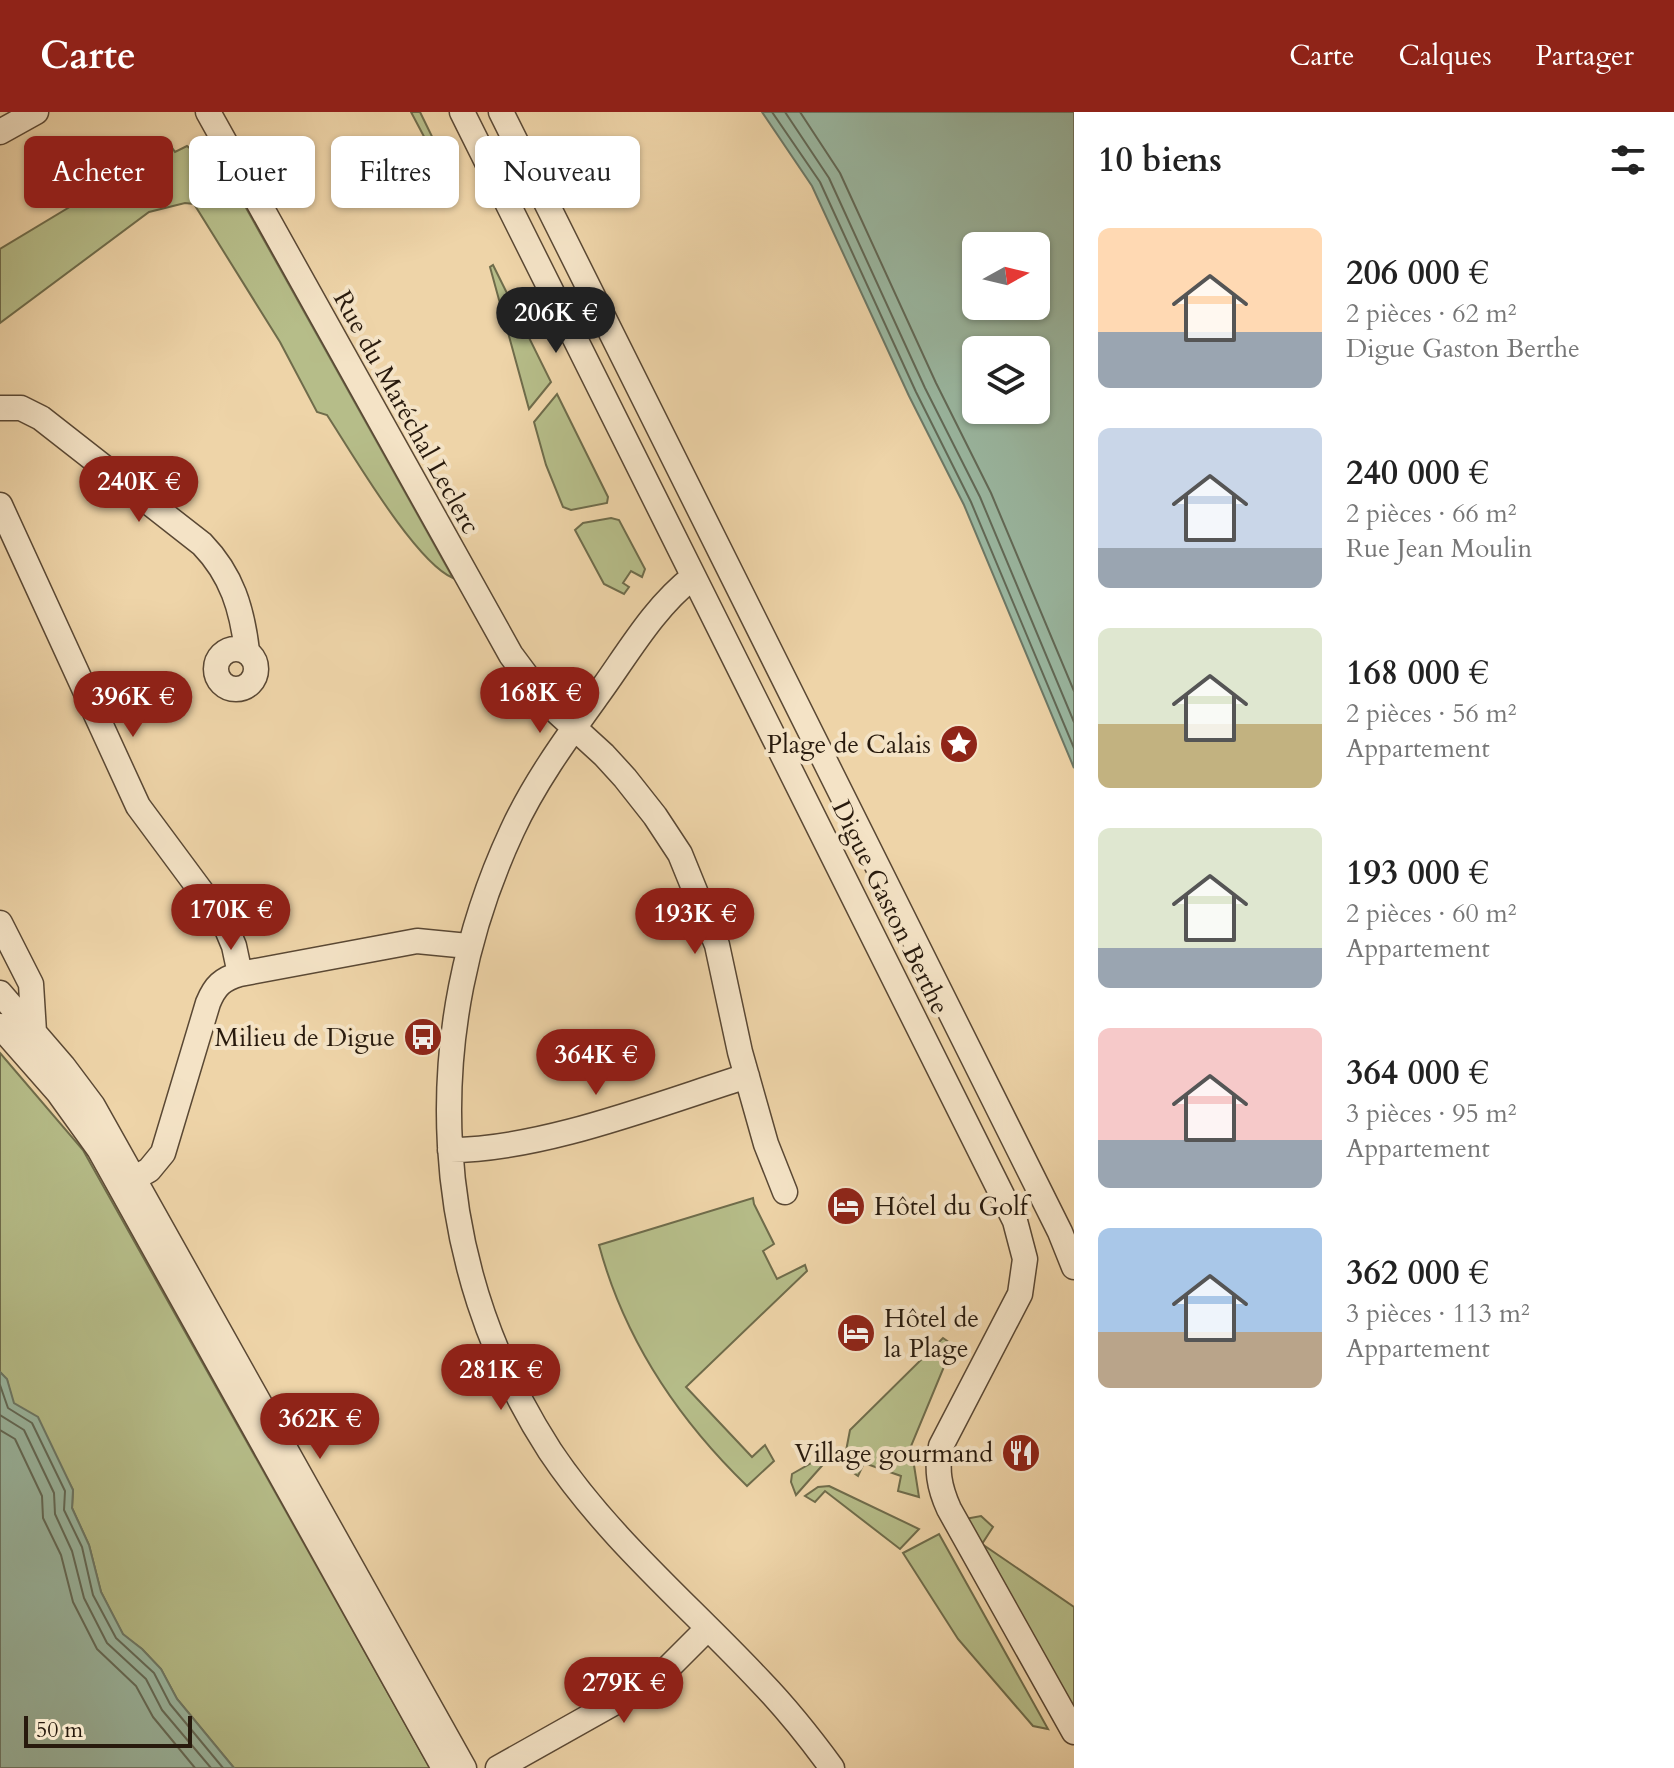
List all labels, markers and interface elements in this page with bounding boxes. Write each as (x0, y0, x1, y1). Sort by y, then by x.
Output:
text: Carte (40, 30, 136, 82)
text: Carte (1289, 37, 1354, 75)
text: Calques (1398, 37, 1492, 75)
text: Partager (1536, 37, 1634, 75)
chip: Acheter (24, 136, 173, 208)
chip: Louer (189, 136, 315, 208)
chip: Filtres (331, 136, 459, 208)
chip: Nouveau (475, 136, 640, 208)
text: 10 biens (1098, 137, 1222, 183)
icon: filters (1606, 138, 1650, 182)
north arrow (962, 232, 1050, 320)
map controls (962, 232, 1050, 424)
text: 206 000 € (1346, 250, 1489, 296)
icon: home (1162, 260, 1258, 356)
street label: Rue du Maréchal Leclerc (325, 284, 488, 540)
pin: 206K € (491, 287, 621, 355)
text: 206K € (514, 295, 598, 330)
text: 2 pièces · 62 m² (1346, 296, 1517, 331)
text: Digue Gaston Berthe (1346, 331, 1580, 366)
button: layers (962, 336, 1050, 424)
text: 240 000 € (1346, 450, 1489, 496)
pin: 240K € (74, 456, 204, 524)
icon: home (1162, 460, 1258, 556)
text: 240K € (97, 464, 181, 499)
text: 2 pièces · 66 m² (1346, 496, 1517, 531)
text: Rue Jean Moulin (1346, 531, 1532, 566)
text: 168 000 € (1346, 650, 1489, 696)
icon: home (1162, 660, 1258, 756)
pin: 168K € (475, 667, 605, 735)
pin: 396K € (68, 671, 198, 739)
text: 168K € (498, 675, 582, 710)
text: 396K € (91, 679, 175, 714)
text: 2 pièces · 56 m² (1346, 696, 1517, 731)
place icon: Plage de Calais (938, 723, 980, 765)
place label: Plage de Calais (767, 727, 931, 762)
text: Appartement (1346, 731, 1490, 766)
street label: Digue Gaston Berthe (824, 794, 958, 1020)
text: 193 000 € (1346, 850, 1489, 896)
icon: home (1162, 860, 1258, 956)
pin: 170K € (166, 884, 296, 952)
pin: 193K € (630, 888, 760, 956)
text: 170K € (189, 892, 273, 927)
text: 193K € (653, 896, 737, 931)
text: 2 pièces · 60 m² (1346, 896, 1517, 931)
text: Appartement (1346, 931, 1490, 966)
bus stop icon: Milieu de Digue (402, 1016, 444, 1058)
place label: Milieu de Digue (214, 1020, 395, 1055)
pin: 364K € (531, 1029, 661, 1097)
text: 364K € (554, 1037, 638, 1072)
text: 364 000 € (1346, 1050, 1489, 1096)
icon: home (1162, 1060, 1258, 1156)
text: 3 pièces · 95 m² (1346, 1096, 1517, 1131)
text: Appartement (1346, 1131, 1490, 1166)
hotel icon: Hôtel du Golf (825, 1185, 867, 1227)
place label: Hôtel du Golf (874, 1189, 1032, 1224)
text: 362 000 € (1346, 1250, 1489, 1296)
icon: home (1162, 1260, 1258, 1356)
text: 3 pièces · 113 m² (1346, 1296, 1530, 1331)
place label: Hôtel de la Plage (884, 1301, 979, 1366)
hotel icon: Hôtel de la Plage (835, 1312, 877, 1354)
text: Appartement (1346, 1331, 1490, 1366)
pin: 281K € (436, 1344, 566, 1412)
text: 281K € (459, 1352, 543, 1387)
pin: 362K € (255, 1393, 385, 1461)
text: 362K € (278, 1401, 362, 1436)
restaurant icon: Village gourmand (1000, 1432, 1042, 1474)
place label: Village gourmand (795, 1436, 993, 1471)
pin: 279K € (559, 1657, 689, 1725)
text: 279K € (582, 1665, 666, 1700)
scale bar (24, 1712, 192, 1748)
text: 50 m (36, 1715, 83, 1745)

